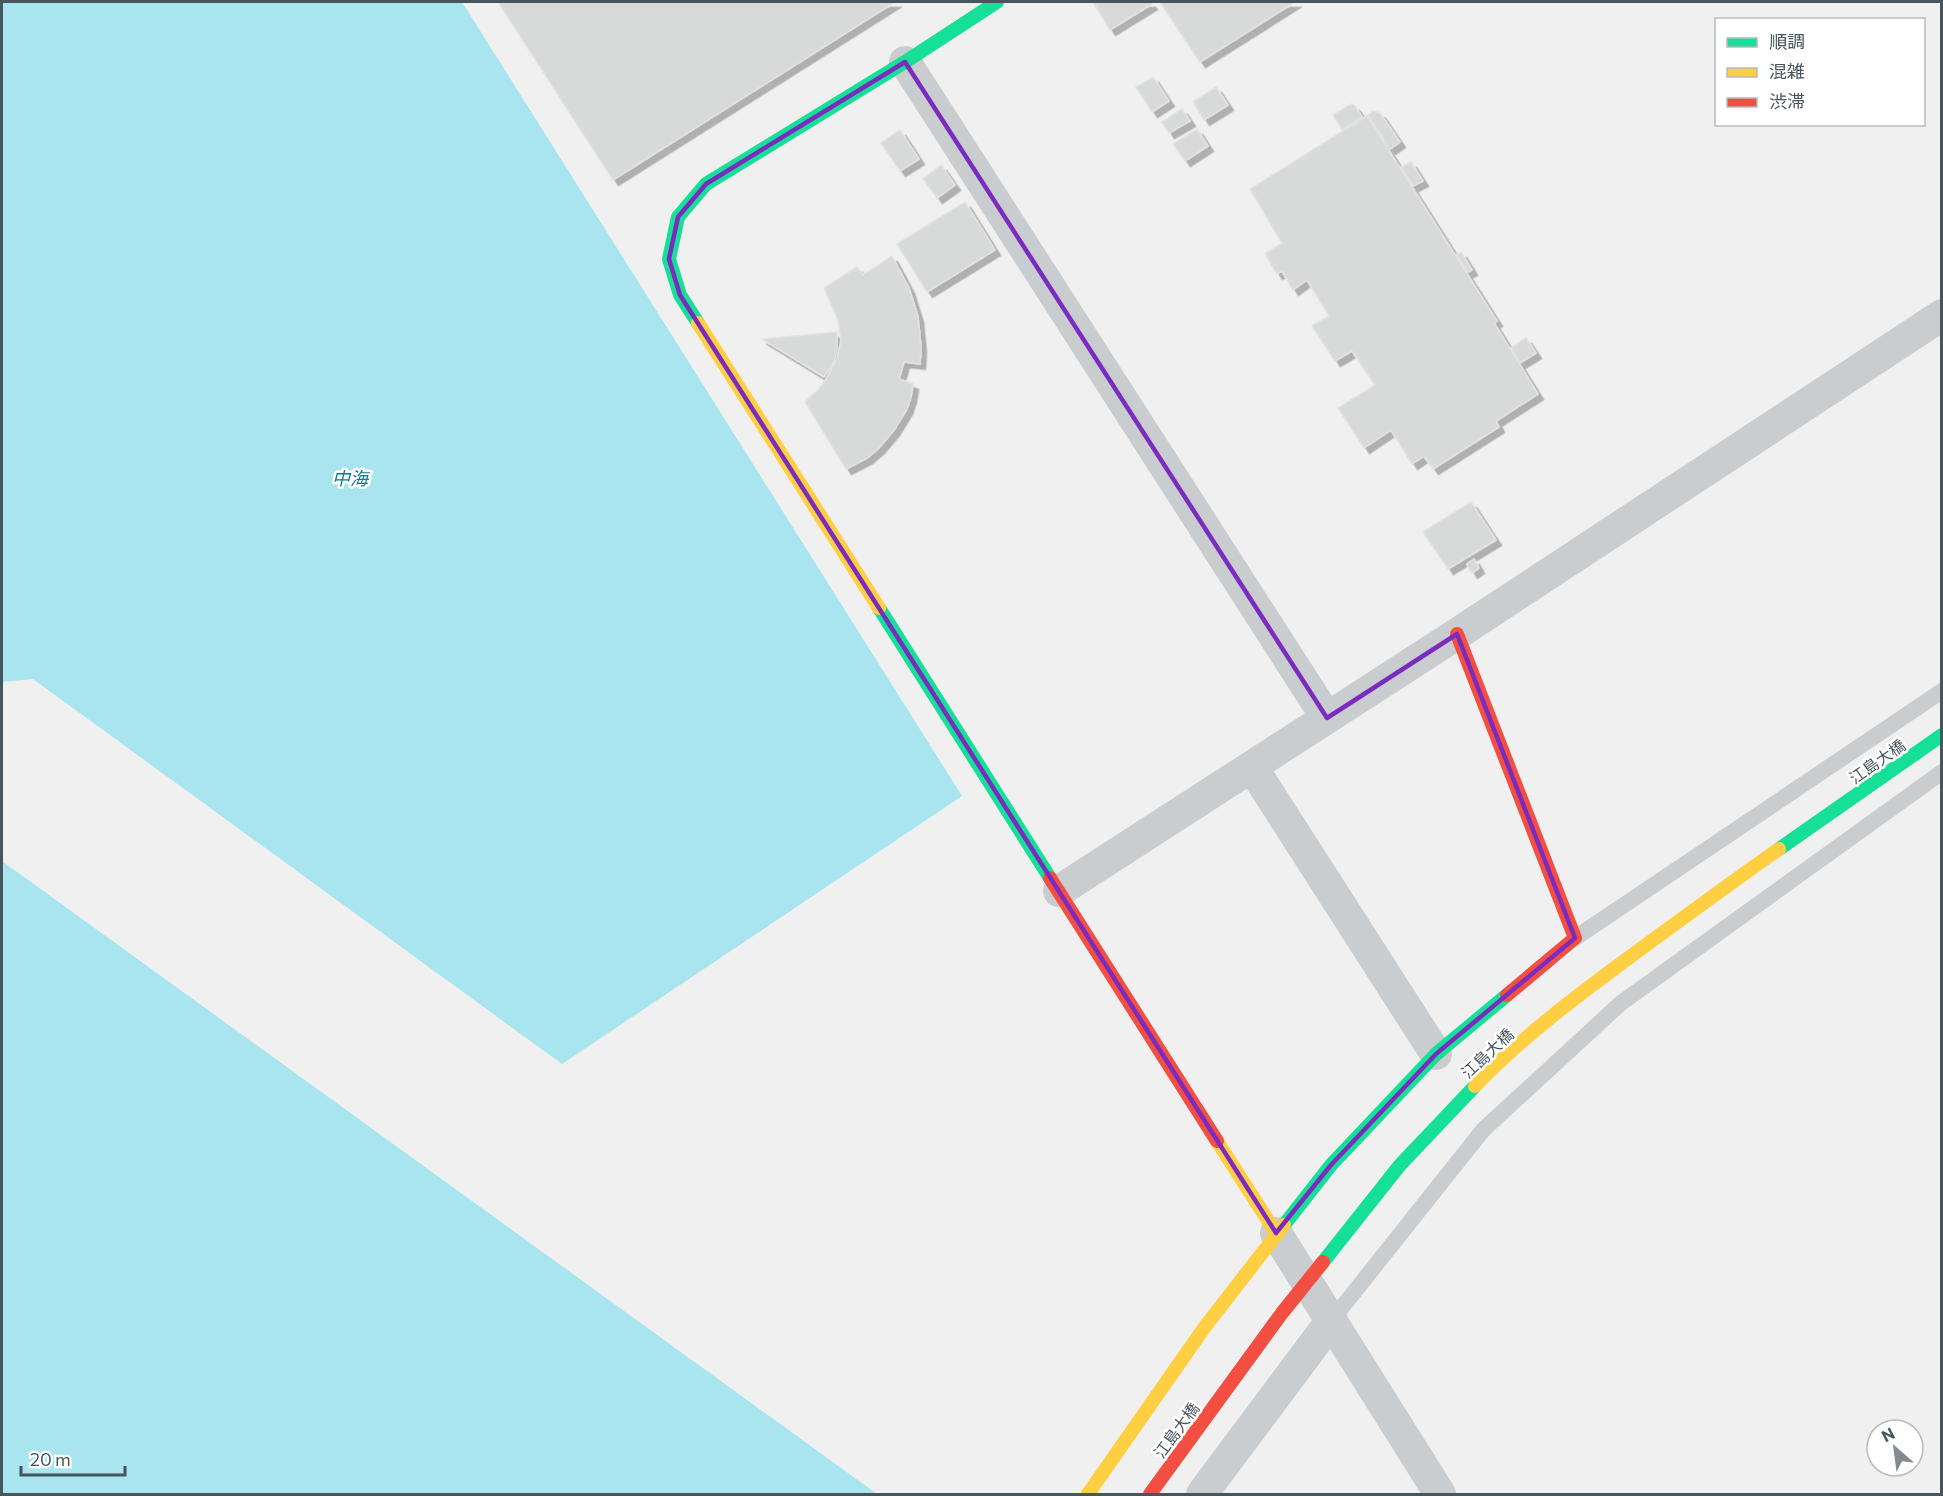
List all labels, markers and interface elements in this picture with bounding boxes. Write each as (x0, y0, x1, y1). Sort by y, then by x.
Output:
legend (1715, 18, 1925, 126)
text: 順調 (1769, 30, 1805, 52)
text: 混雑 (1769, 60, 1805, 82)
text: 渋滞 (1769, 90, 1805, 112)
water label: 中海 (332, 467, 371, 489)
street label: 江島大橋 (1845, 735, 1909, 787)
street label: 江島大橋 (1457, 1024, 1517, 1082)
street label: 江島大橋 (1150, 1399, 1202, 1461)
north arrow (1865, 1418, 1925, 1478)
text: N (1878, 1423, 1897, 1446)
scale bar (21, 1439, 124, 1477)
text: 20 m (30, 1448, 71, 1470)

